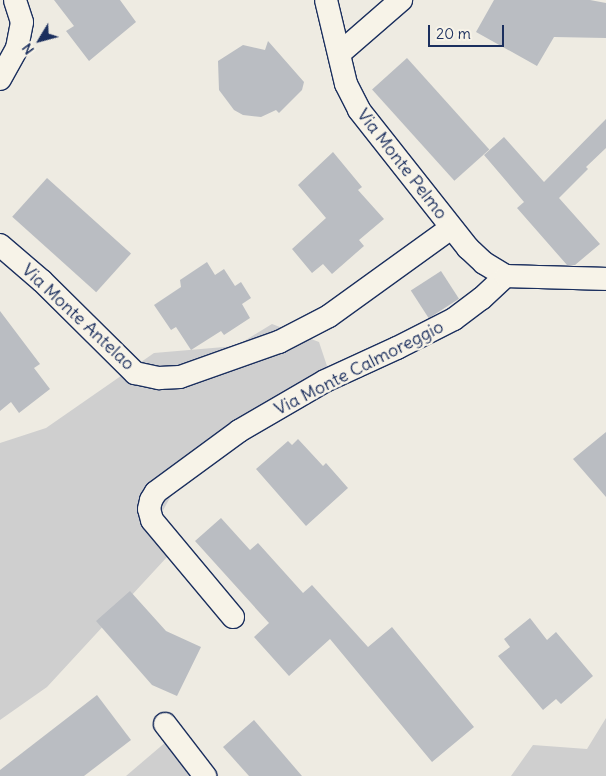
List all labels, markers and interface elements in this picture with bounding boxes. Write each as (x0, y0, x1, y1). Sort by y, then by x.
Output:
north arrow (15, 15, 65, 65)
scale bar (431, 15, 507, 47)
text: 20 m (436, 24, 471, 43)
text: N (18, 40, 38, 58)
street label: Via Monte Pelmo (352, 104, 452, 224)
street label: Via Monte Antelao (17, 259, 139, 375)
street label: Via Monte Calmoreggio (271, 316, 447, 420)

